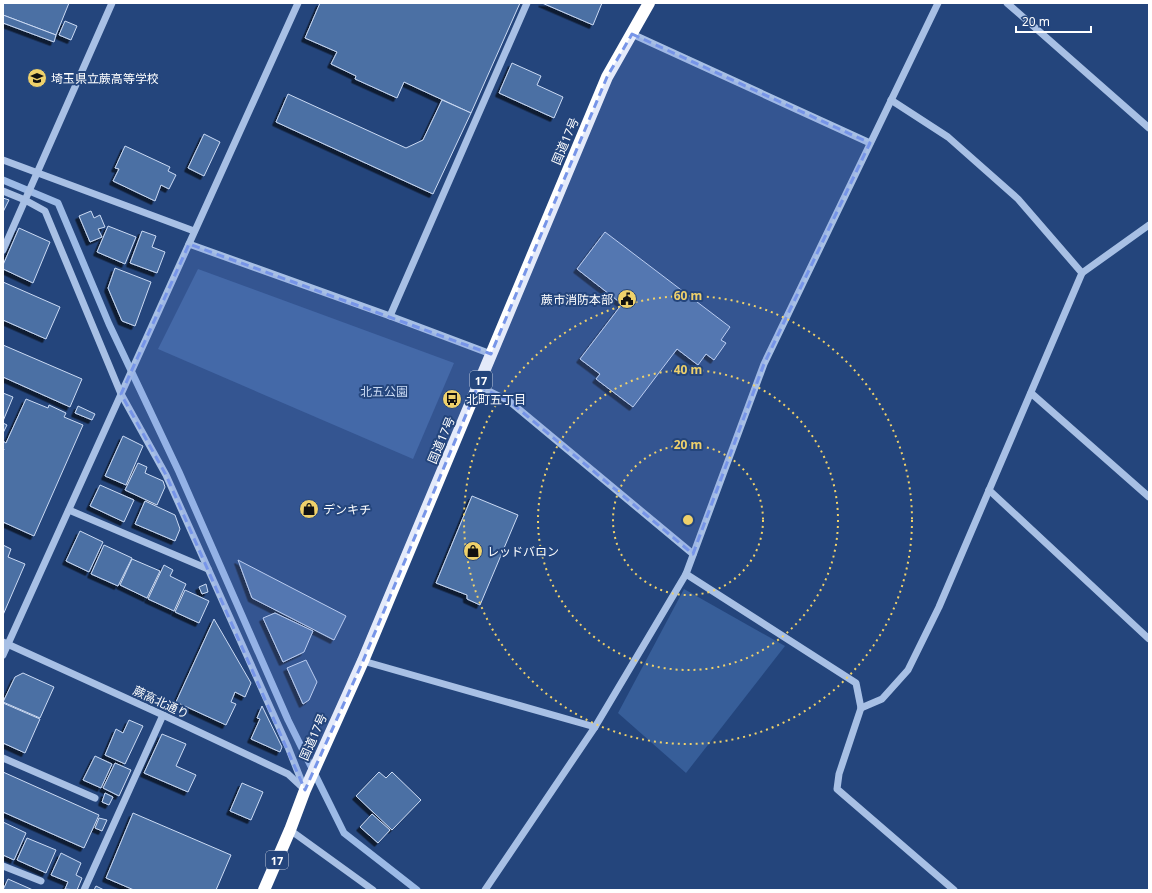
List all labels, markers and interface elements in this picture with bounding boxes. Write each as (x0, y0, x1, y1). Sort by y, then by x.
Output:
scale bar (1016, 8, 1091, 34)
text: 20 m (1022, 13, 1050, 30)
school or university icon: 埼玉県立蕨高等学校 (26, 67, 48, 89)
place label: 埼玉県立蕨高等学校 (51, 70, 159, 87)
street label: 国道17号 (547, 115, 583, 167)
text: 60 m (674, 287, 702, 304)
public building icon: 蕨市消防本部 (616, 288, 638, 310)
place label: 蕨市消防本部 (541, 291, 613, 308)
text: 40 m (674, 361, 702, 378)
road number: 17 (470, 371, 492, 389)
park label: 北五公園 (360, 383, 408, 400)
bus stop icon: 北町五丁目 (441, 388, 463, 410)
place label: 北町五丁目 (466, 391, 526, 408)
street label: 国道17号 (423, 414, 459, 466)
text: 20 m (674, 436, 702, 453)
shop icon: デンキチ (298, 498, 320, 520)
place label: デンキチ (323, 501, 371, 518)
centre of rings (681, 513, 695, 527)
shop icon: レッドバロン (462, 540, 484, 562)
place label: レッドバロン (487, 543, 559, 560)
street label: 蕨高北通り (130, 682, 192, 722)
street label: 国道17号 (295, 711, 331, 763)
road number: 17 (266, 851, 288, 869)

